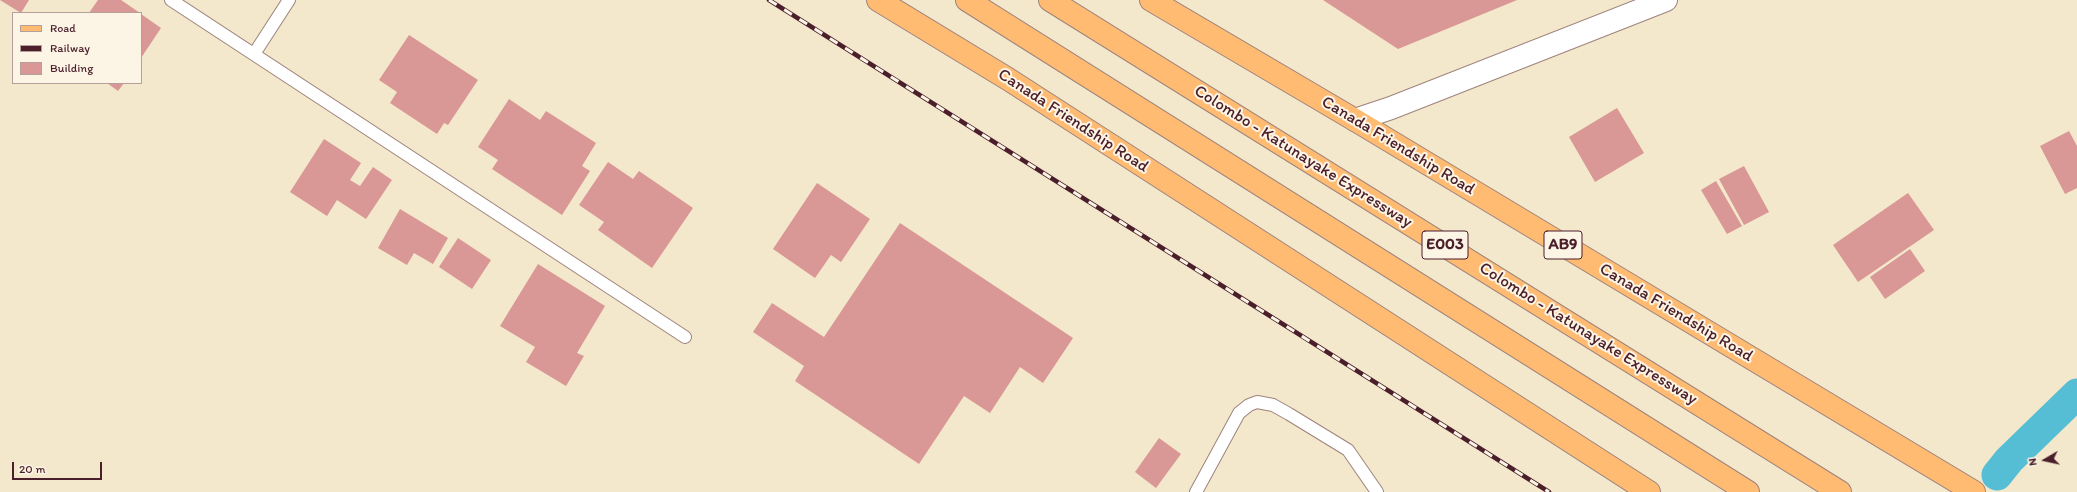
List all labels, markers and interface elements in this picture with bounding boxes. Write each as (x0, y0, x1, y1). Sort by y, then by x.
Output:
legend (12, 12, 142, 84)
text: Road (50, 21, 76, 35)
text: Railway (50, 41, 90, 55)
text: Building (50, 61, 93, 75)
street label: Canada Friendship Road (994, 65, 1152, 177)
street label: Colombo - Katunayake Expressway (1190, 81, 1416, 233)
street label: Canada Friendship Road (1318, 92, 1478, 200)
road number: E003 (1422, 231, 1468, 259)
road number: AB9 (1544, 231, 1582, 259)
street label: Colombo - Katunayake Expressway (1475, 258, 1701, 410)
street label: Canada Friendship Road (1596, 259, 1756, 367)
north arrow (2025, 440, 2065, 480)
scale bar (14, 454, 104, 480)
text: N (2026, 457, 2040, 467)
text: 20 m (19, 462, 46, 476)

